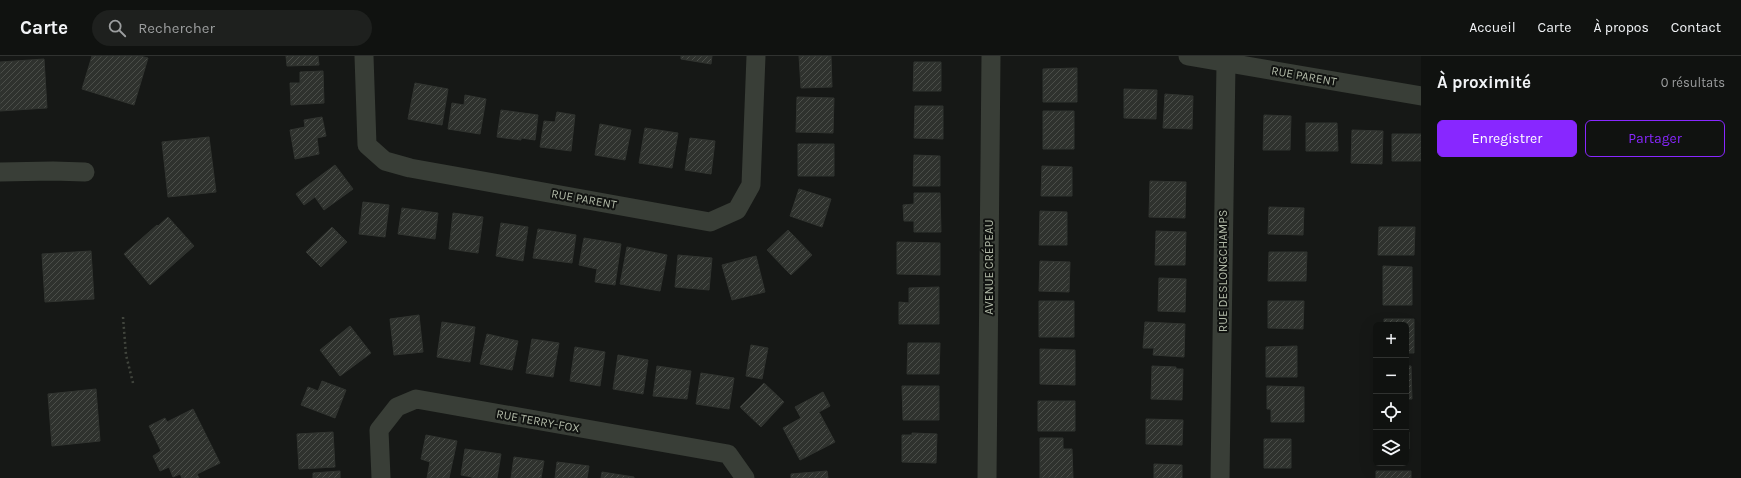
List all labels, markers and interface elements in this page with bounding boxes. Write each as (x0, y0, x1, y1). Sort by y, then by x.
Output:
search box (92, 10, 372, 46)
text: Carte (20, 17, 68, 39)
icon: search (106, 17, 128, 39)
text: Rechercher (138, 19, 215, 37)
text: Accueil (1469, 19, 1516, 36)
text: Carte (1538, 19, 1571, 36)
text: À propos (1593, 19, 1649, 36)
text: Contact (1671, 19, 1721, 36)
street label: RUE PARENT (1270, 63, 1338, 89)
text: À proximité (1437, 72, 1531, 92)
text: 0 résultats (1661, 75, 1725, 90)
button: Enregistrer (1437, 120, 1577, 157)
button: Partager (1585, 120, 1725, 157)
street label: RUE PARENT (550, 186, 618, 212)
street label: RUE DESLONGCHAMPS (1216, 210, 1230, 332)
street label: AVENUE CRÉPEAU (981, 219, 996, 315)
map controls (1373, 322, 1409, 466)
button: + (1373, 322, 1409, 358)
button: − (1373, 358, 1409, 394)
button: locate (1373, 394, 1409, 430)
street label: RUE TERRY-FOX (495, 407, 581, 435)
button: layers (1373, 430, 1409, 466)

